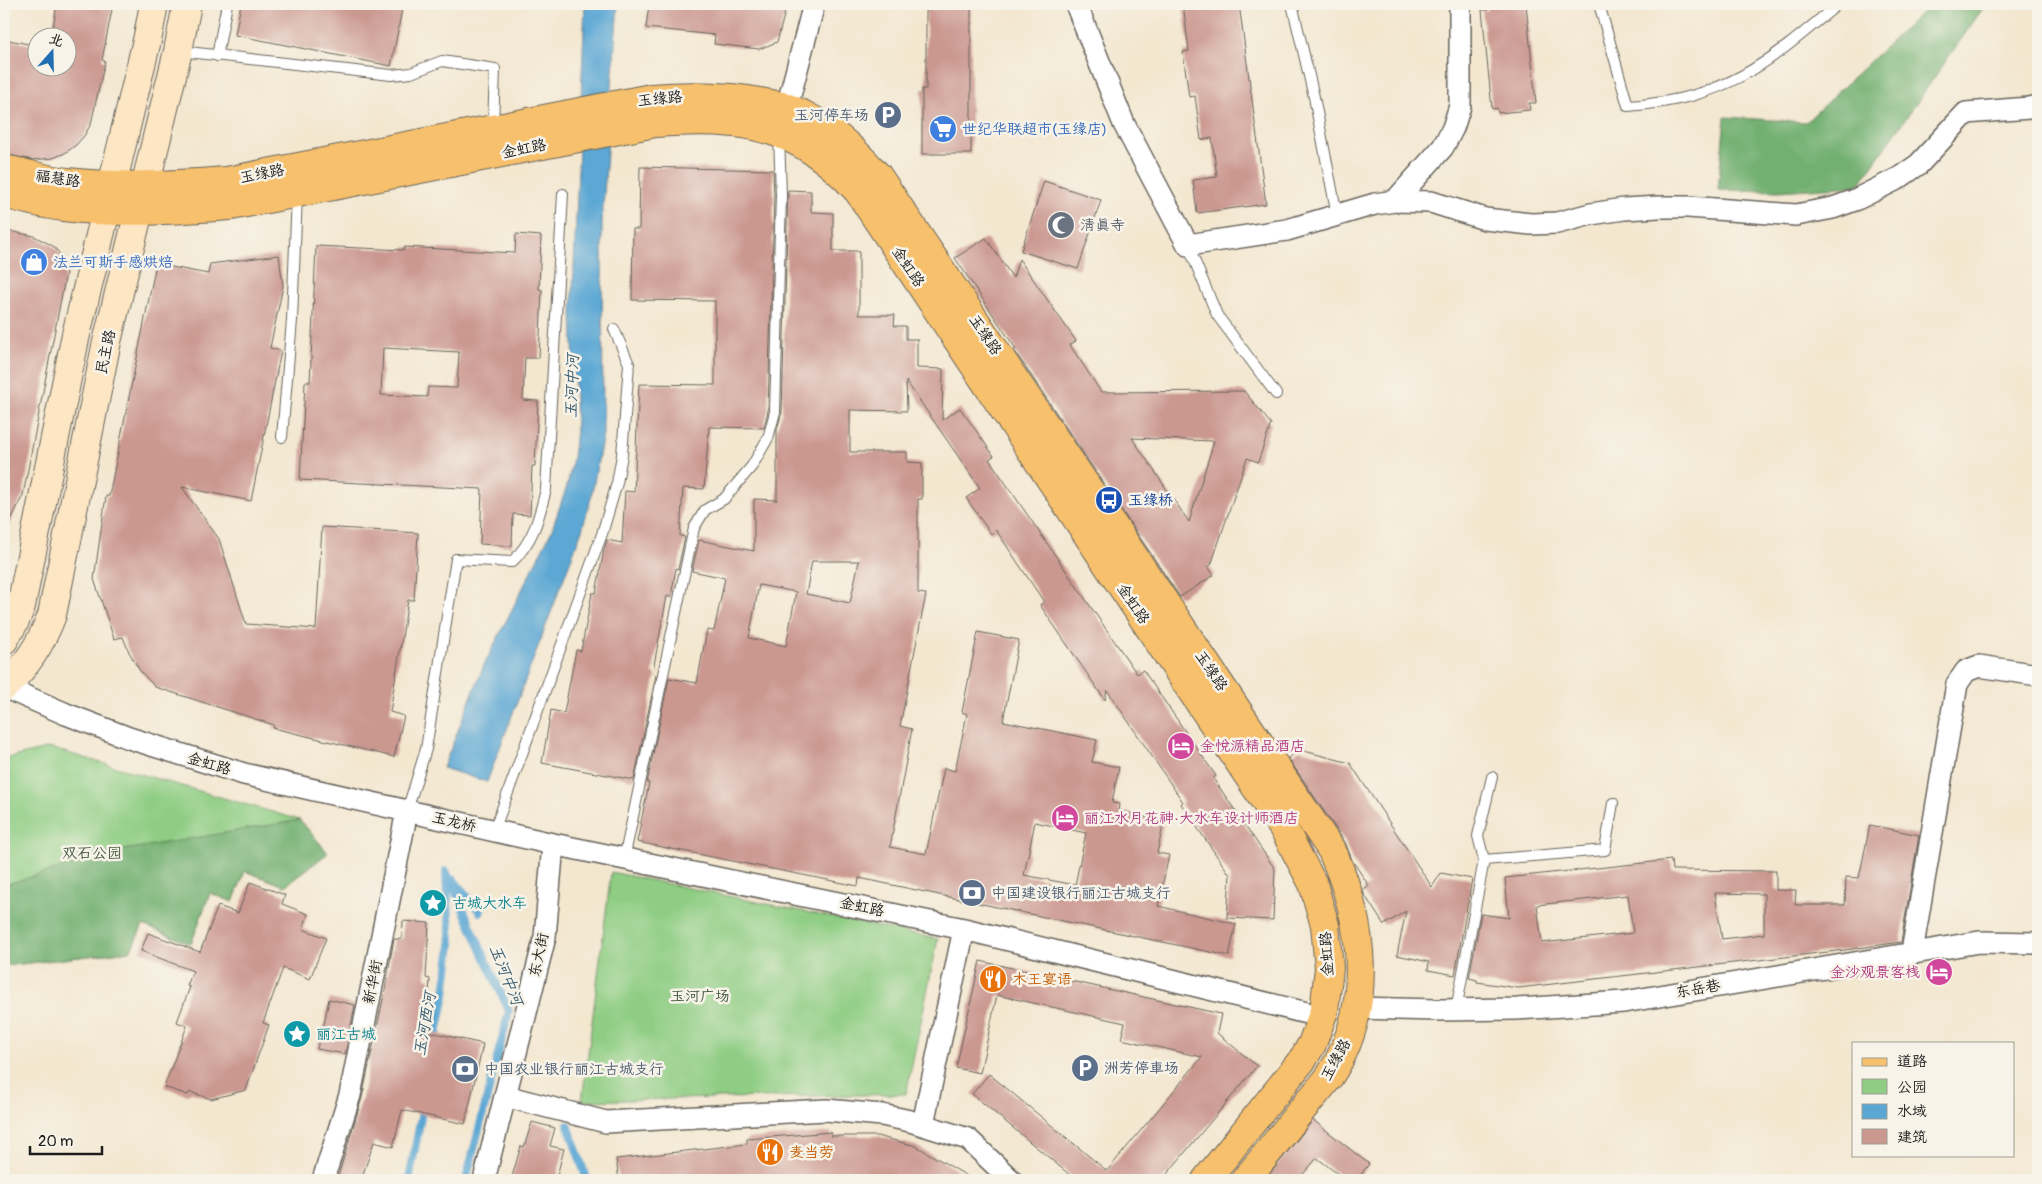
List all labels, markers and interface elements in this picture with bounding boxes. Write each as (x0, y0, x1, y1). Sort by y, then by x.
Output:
north arrow (28, 28, 78, 78)
text: 北 (47, 30, 66, 51)
street label: 玉缘路 (637, 87, 683, 111)
parking icon: 玉河停车场 (873, 100, 903, 130)
place label: 玉河停车场 (794, 106, 869, 125)
supermarket icon: 世纪华联超市(玉缘店) (928, 114, 958, 144)
place label: 世纪华联超市(玉缘店) (962, 120, 1107, 139)
street label: 金虹路 (500, 135, 548, 163)
street label: 玉缘路 (238, 160, 286, 188)
street label: 福慧路 (34, 166, 82, 192)
mosque icon: 清真寺 (1046, 210, 1076, 240)
place label: 清真寺 (1080, 216, 1125, 235)
street label: 金虹路 (888, 243, 928, 291)
shop icon: 法兰可斯手感烘焙 (19, 247, 49, 277)
place label: 法兰可斯手感烘焙 (53, 253, 173, 272)
street label: 玉缘路 (965, 311, 1005, 359)
street label: 民主路 (92, 328, 120, 376)
water label: 玉河中河 (561, 351, 583, 418)
bus stop icon: 玉缘桥 (1094, 485, 1124, 515)
place label: 玉缘桥 (1128, 491, 1173, 510)
street label: 金虹路 (1113, 580, 1153, 628)
street label: 玉缘路 (1191, 647, 1231, 695)
hotel icon: 金悦源精品酒店 (1166, 731, 1196, 761)
place label: 金悦源精品酒店 (1200, 737, 1305, 756)
street label: 金虹路 (185, 749, 233, 779)
hotel icon: 丽江水月花神·大水车设计师酒店 (1050, 803, 1080, 833)
street label: 玉龙桥 (430, 808, 478, 836)
place label: 丽江水月花神·大水车设计师酒店 (1084, 809, 1299, 828)
park label: 双石公园 (62, 844, 122, 863)
bank icon: 中国建设银行丽江古城支行 (957, 878, 987, 908)
place label: 中国建设银行丽江古城支行 (991, 884, 1171, 903)
place icon: 古城大水车 (418, 888, 448, 918)
street label: 金虹路 (838, 893, 886, 921)
place label: 古城大水车 (452, 894, 527, 913)
street label: 东大街 (525, 931, 553, 979)
street label: 金虹路 (1316, 931, 1338, 977)
water label: 玉河中河 (485, 942, 528, 1011)
hotel icon: 金沙观景客栈 (1924, 957, 1954, 987)
street label: 新华街 (359, 958, 387, 1006)
place label: 金沙观景客栈 (1830, 963, 1920, 982)
restaurant icon: 木王宴语 (978, 964, 1008, 994)
place label: 木王宴语 (1012, 970, 1072, 989)
street label: 东岳巷 (1674, 976, 1722, 1002)
park label: 玉河广场 (670, 987, 730, 1006)
water label: 玉河西河 (410, 988, 441, 1057)
place icon: 丽江古城 (282, 1019, 312, 1049)
place label: 丽江古城 (316, 1025, 376, 1044)
street label: 玉缘路 (1317, 1036, 1355, 1084)
legend (1852, 1042, 2014, 1156)
text: 道路 (1897, 1052, 1927, 1071)
parking icon: 洲芳停車场 (1070, 1053, 1100, 1083)
bank icon: 中国农业银行丽江古城支行 (450, 1054, 480, 1084)
place label: 洲芳停車场 (1104, 1059, 1179, 1078)
place label: 中国农业银行丽江古城支行 (484, 1060, 664, 1079)
text: 公园 (1897, 1078, 1927, 1097)
text: 水域 (1897, 1102, 1927, 1121)
scale bar (30, 1124, 102, 1156)
text: 建筑 (1897, 1128, 1927, 1147)
text: 20 m (38, 1132, 73, 1151)
restaurant icon: 麦当劳 (755, 1137, 785, 1167)
place label: 麦当劳 (789, 1143, 834, 1162)

